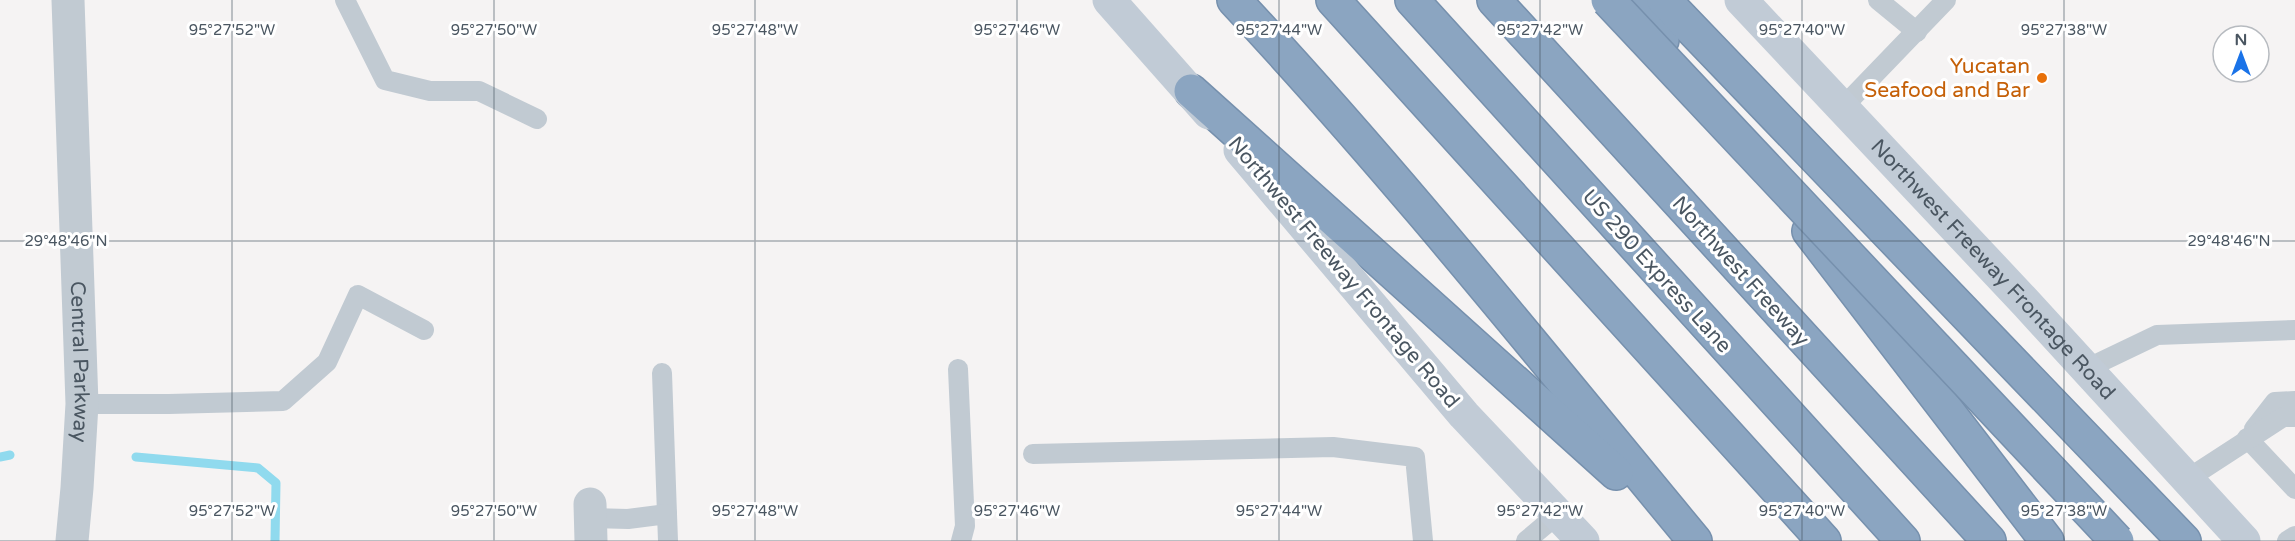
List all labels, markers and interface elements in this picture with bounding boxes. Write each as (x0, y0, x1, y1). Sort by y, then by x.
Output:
text: 95°27'52"W (189, 21, 275, 39)
text: 95°27'50"W (451, 21, 537, 39)
text: 95°27'48"W (712, 21, 798, 39)
text: 95°27'46"W (974, 21, 1060, 39)
text: 95°27'44"W (1236, 21, 1322, 39)
text: 95°27'42"W (1497, 21, 1583, 39)
text: 95°27'40"W (1759, 21, 1845, 39)
text: 95°27'38"W (2021, 21, 2107, 39)
north arrow (2211, 24, 2271, 84)
text: N (2235, 30, 2247, 50)
place label: Yucatan Seafood and Bar (1864, 54, 2030, 103)
marker: Yucatan Seafood and Bar (2035, 71, 2049, 85)
street label: Northwest Freeway Frontage Road (1223, 131, 1465, 413)
street label: Northwest Freeway Frontage Road (1865, 134, 2120, 405)
street label: US 290 Express Lane (1577, 185, 1737, 358)
street label: Northwest Freeway (1667, 191, 1814, 351)
text: 29°48'46"N (24, 232, 108, 250)
text: 29°48'46"N (2187, 232, 2271, 250)
street label: Central Parkway (65, 281, 94, 443)
text: 95°27'52"W (189, 502, 275, 520)
text: 95°27'50"W (451, 502, 537, 520)
text: 95°27'48"W (712, 502, 798, 520)
text: 95°27'46"W (974, 502, 1060, 520)
text: 95°27'44"W (1236, 502, 1322, 520)
text: 95°27'42"W (1497, 502, 1583, 520)
text: 95°27'40"W (1759, 502, 1845, 520)
text: 95°27'38"W (2021, 502, 2107, 520)

